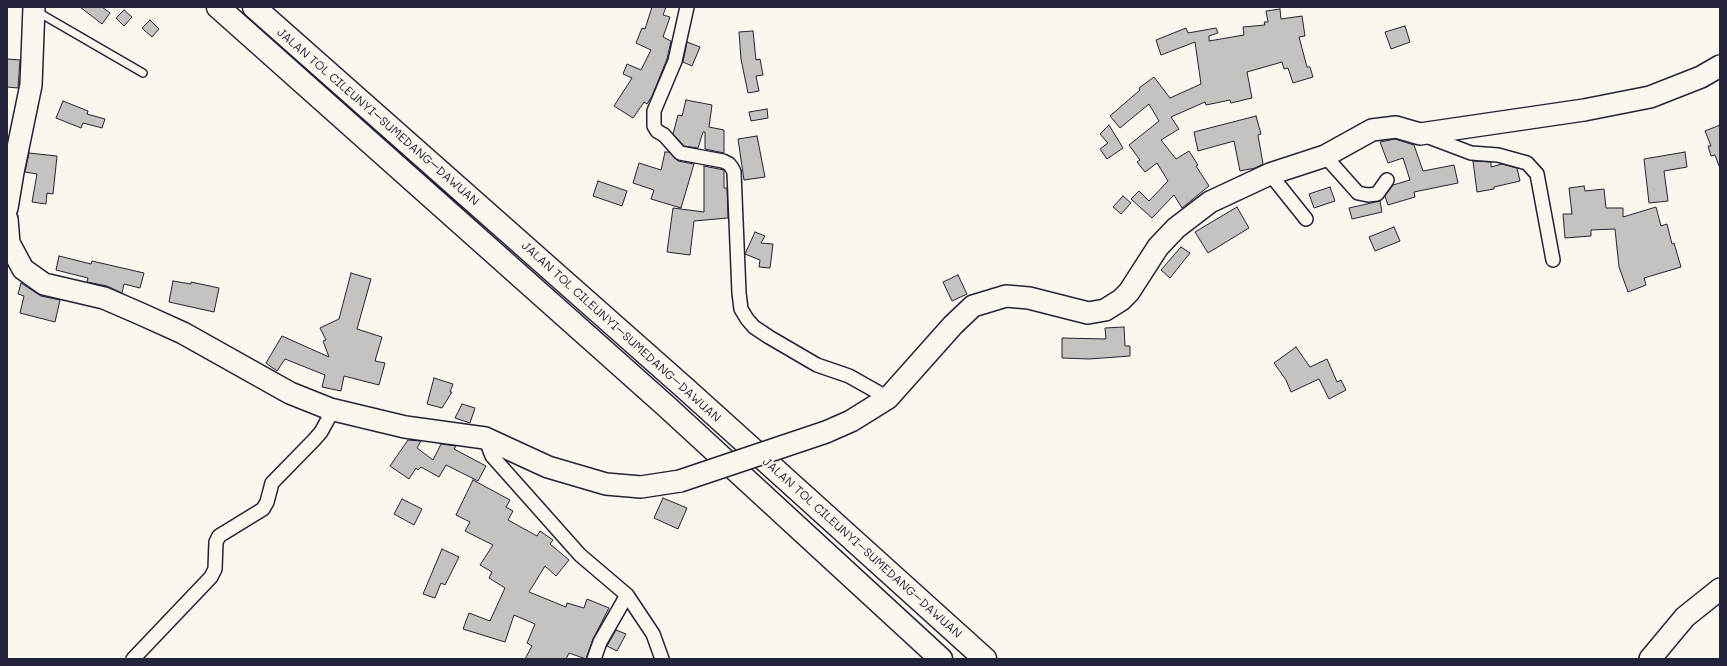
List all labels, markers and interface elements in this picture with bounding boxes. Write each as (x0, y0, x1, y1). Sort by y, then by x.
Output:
street label: JALAN TOL CILEUNYI–SUMEDANG–DAWUAN (274, 25, 482, 209)
street label: JALAN TOL CILEUNYI–SUMEDANG–DAWUAN (518, 239, 724, 425)
street label: JALAN TOL CILEUNYI–SUMEDANG–DAWUAN (759, 455, 965, 641)

